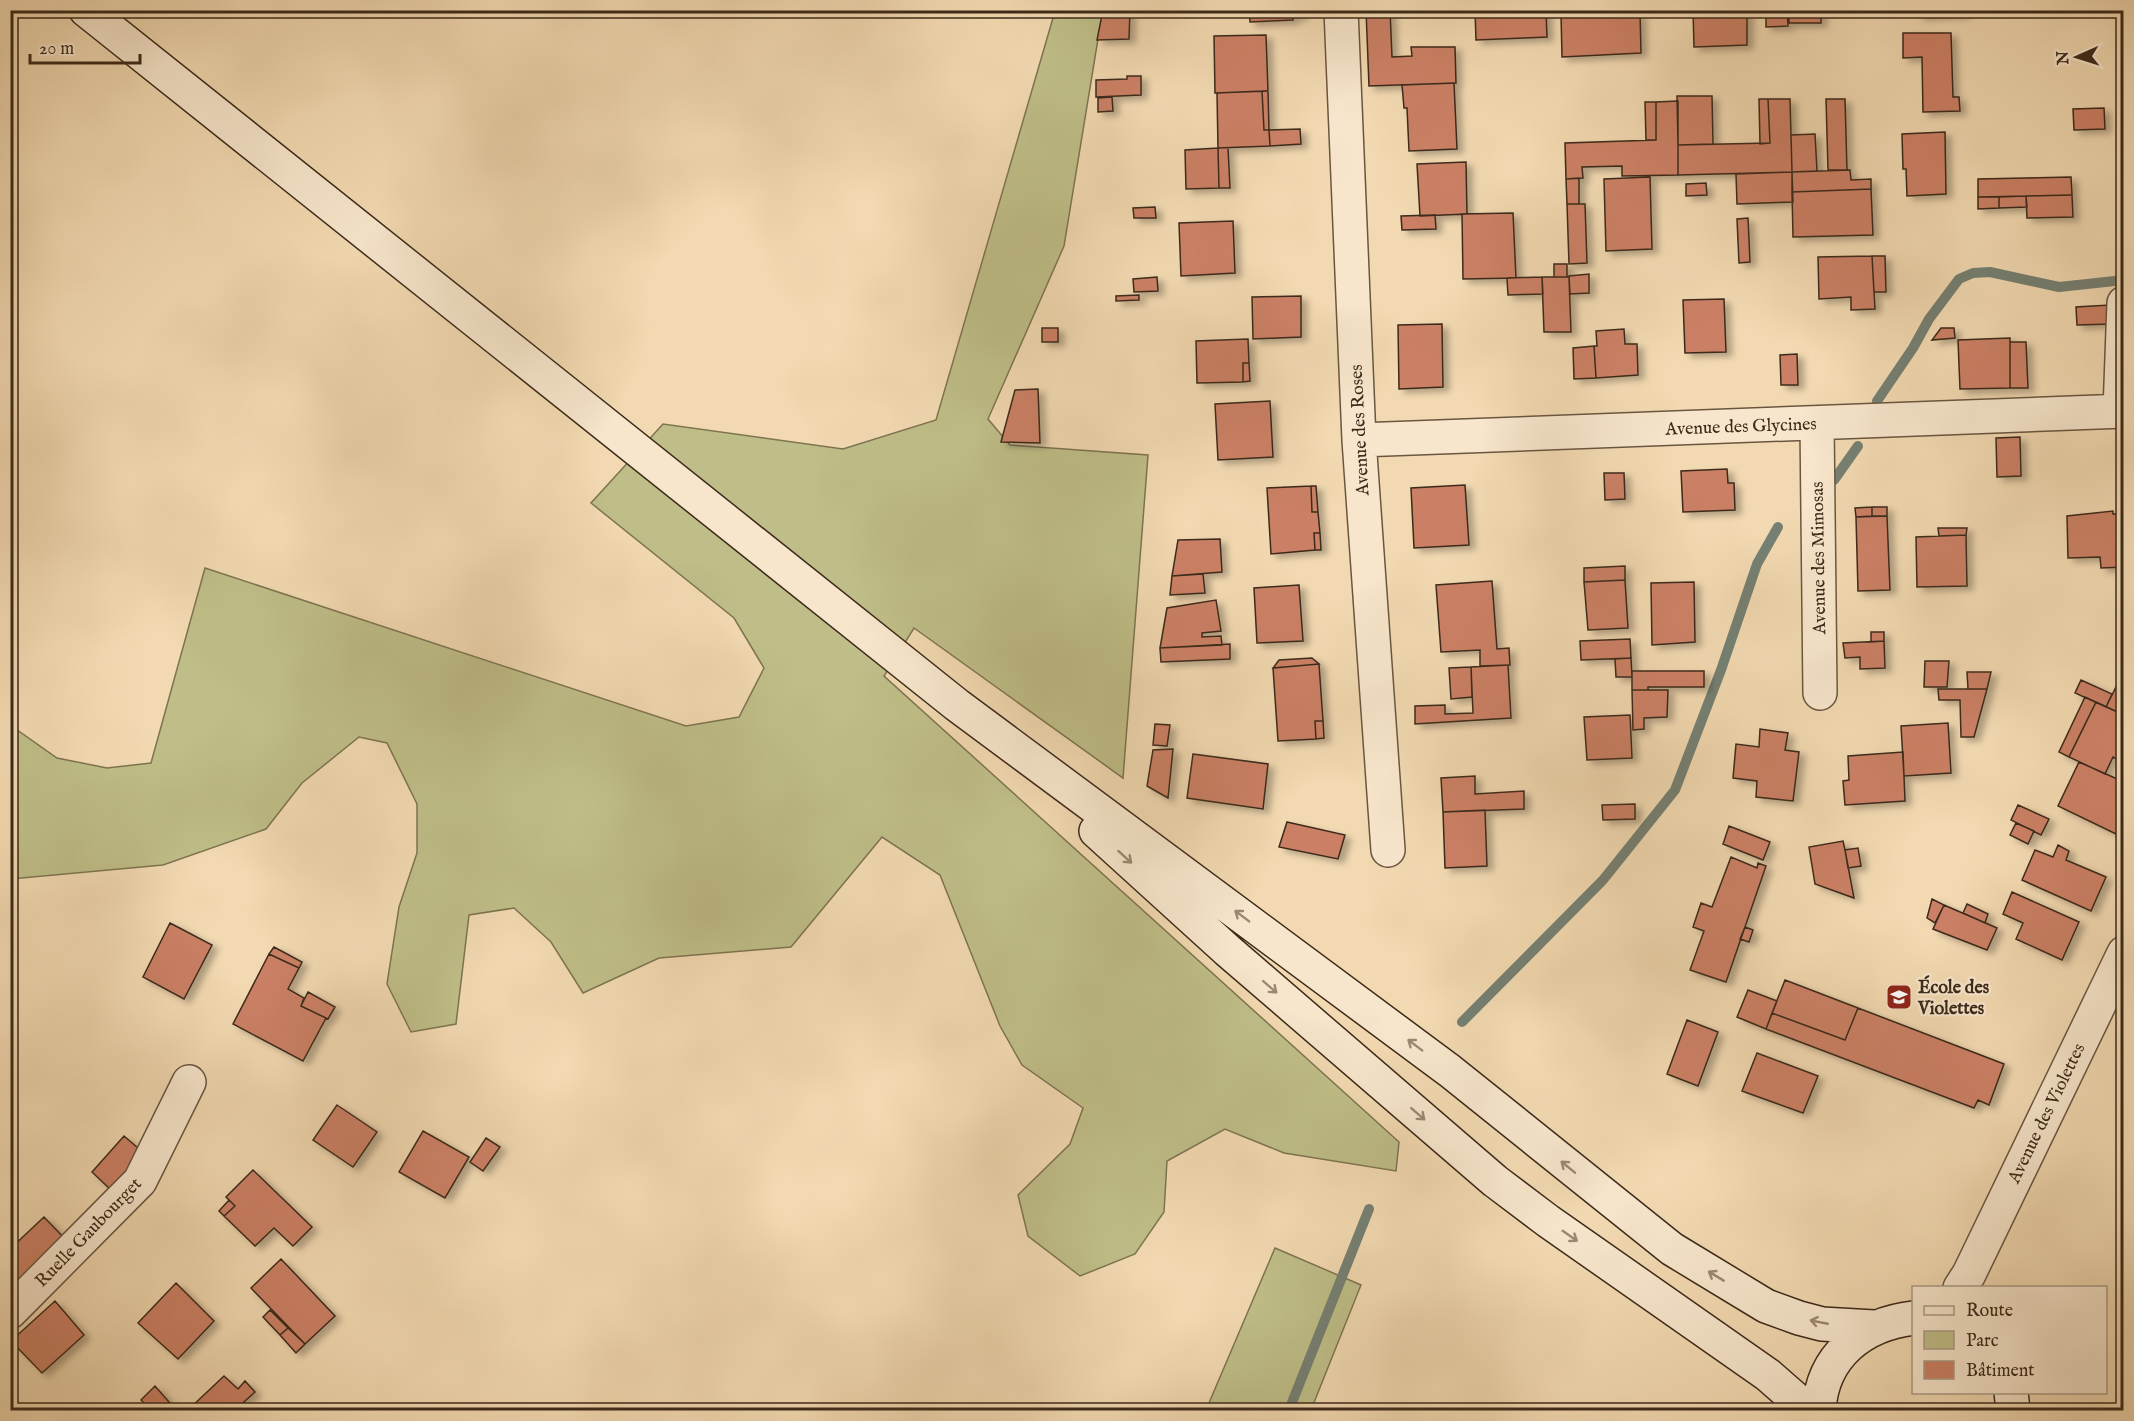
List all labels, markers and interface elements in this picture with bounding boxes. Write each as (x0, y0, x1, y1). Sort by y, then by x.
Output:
scale bar (30, 27, 140, 65)
north arrow (2047, 27, 2107, 87)
text: 20 m (39, 38, 74, 61)
text: N (2054, 50, 2074, 66)
street label: Avenue des Roses (1346, 364, 1375, 497)
street label: Avenue des Glycines (1664, 413, 1817, 442)
street label: Avenue des Mimosas (1807, 481, 1832, 636)
one-way arrow (1117, 850, 1132, 864)
one-way arrow (1235, 910, 1251, 922)
place label: École des Violettes (1917, 975, 1990, 1021)
one-way arrow (1262, 980, 1277, 994)
school or university icon: École des Violettes (1884, 982, 1914, 1012)
one-way arrow (1408, 1039, 1424, 1051)
street label: Avenue des Violettes (2003, 1040, 2091, 1188)
one-way arrow (1410, 1107, 1425, 1121)
one-way arrow (1560, 1160, 1576, 1173)
street label: Ruelle Gaubourget (31, 1173, 147, 1293)
one-way arrow (1561, 1230, 1577, 1242)
one-way arrow (1708, 1270, 1725, 1282)
legend (1912, 1286, 2107, 1394)
text: Route (1966, 1300, 2013, 1323)
one-way arrow (1809, 1316, 1829, 1327)
text: Parc (1966, 1330, 1999, 1353)
text: Bâtiment (1966, 1360, 2035, 1383)

